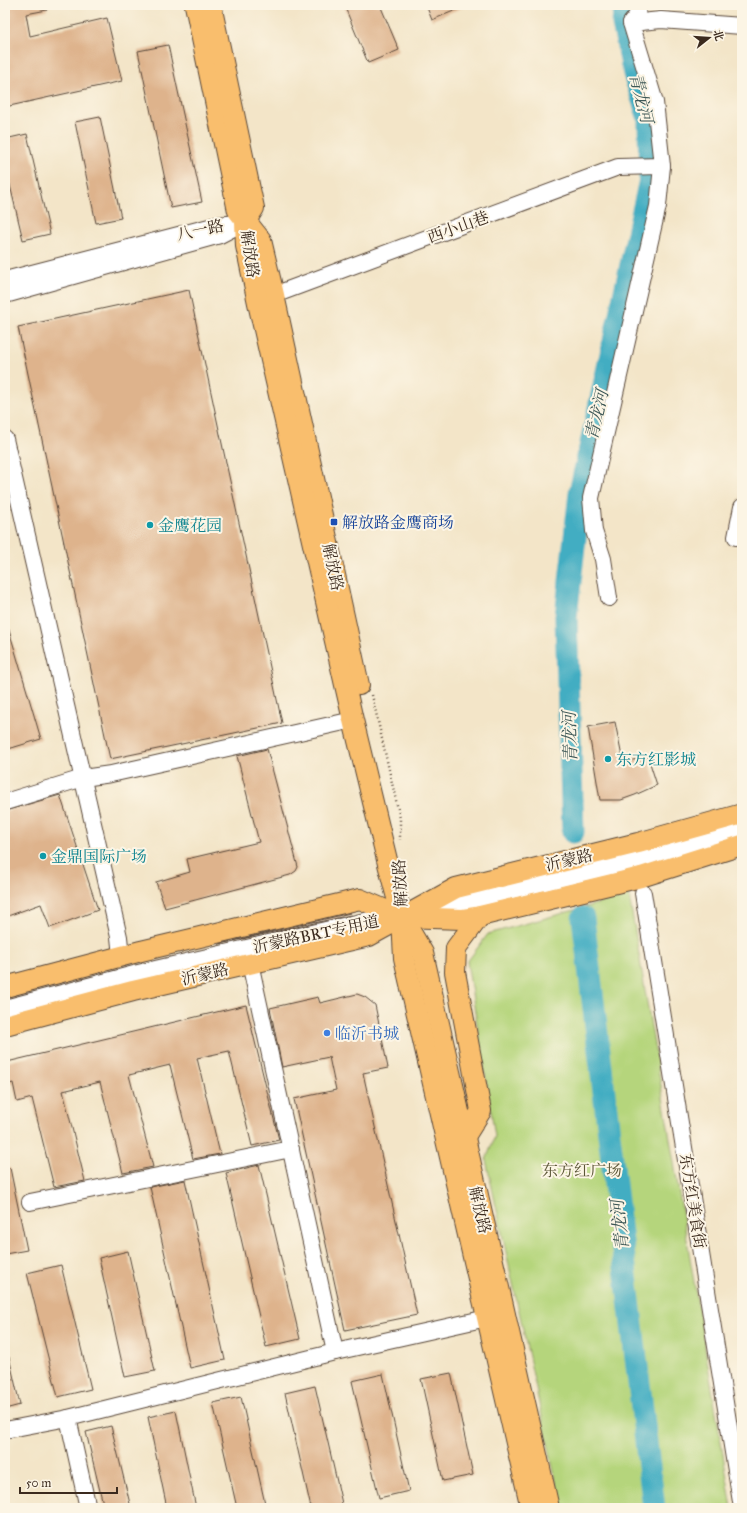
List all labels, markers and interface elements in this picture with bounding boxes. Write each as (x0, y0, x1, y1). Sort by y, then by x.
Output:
north arrow (689, 18, 729, 58)
text: 北 (710, 28, 726, 42)
water label: 青龙河 (625, 71, 658, 128)
street label: 西小山巷 (425, 207, 491, 247)
street label: 八一路 (175, 216, 225, 244)
street label: 解放路 (237, 229, 263, 279)
water label: 青龙河 (581, 385, 614, 442)
place label: 解放路金鹰商场 (342, 513, 454, 532)
place label: 金鹰花园 (158, 516, 222, 535)
marker: 解放路金鹰商场 (329, 517, 339, 527)
marker: 金鹰花园 (145, 520, 155, 530)
street label: 解放路 (319, 542, 347, 592)
water label: 青龙河 (559, 708, 581, 763)
place label: 东方红影城 (616, 750, 696, 769)
marker: 东方红影城 (603, 754, 613, 764)
street label: 沂蒙路 (543, 845, 595, 875)
place label: 金鼎国际广场 (51, 847, 147, 866)
marker: 金鼎国际广场 (38, 851, 48, 861)
street label: 解放路 (389, 859, 411, 907)
street label: 沂蒙路BRT专用道 (251, 911, 381, 957)
street label: 沂蒙路 (179, 959, 231, 989)
place label: 临沂书城 (335, 1024, 399, 1043)
marker: 临沂书城 (322, 1028, 332, 1038)
street label: 东方红美食街 (676, 1152, 710, 1250)
park label: 东方红广场 (542, 1161, 622, 1180)
street label: 解放路 (465, 1184, 495, 1236)
water label: 青龙河 (606, 1195, 634, 1252)
scale bar (20, 1469, 117, 1495)
text: 50 m (26, 1476, 51, 1490)

